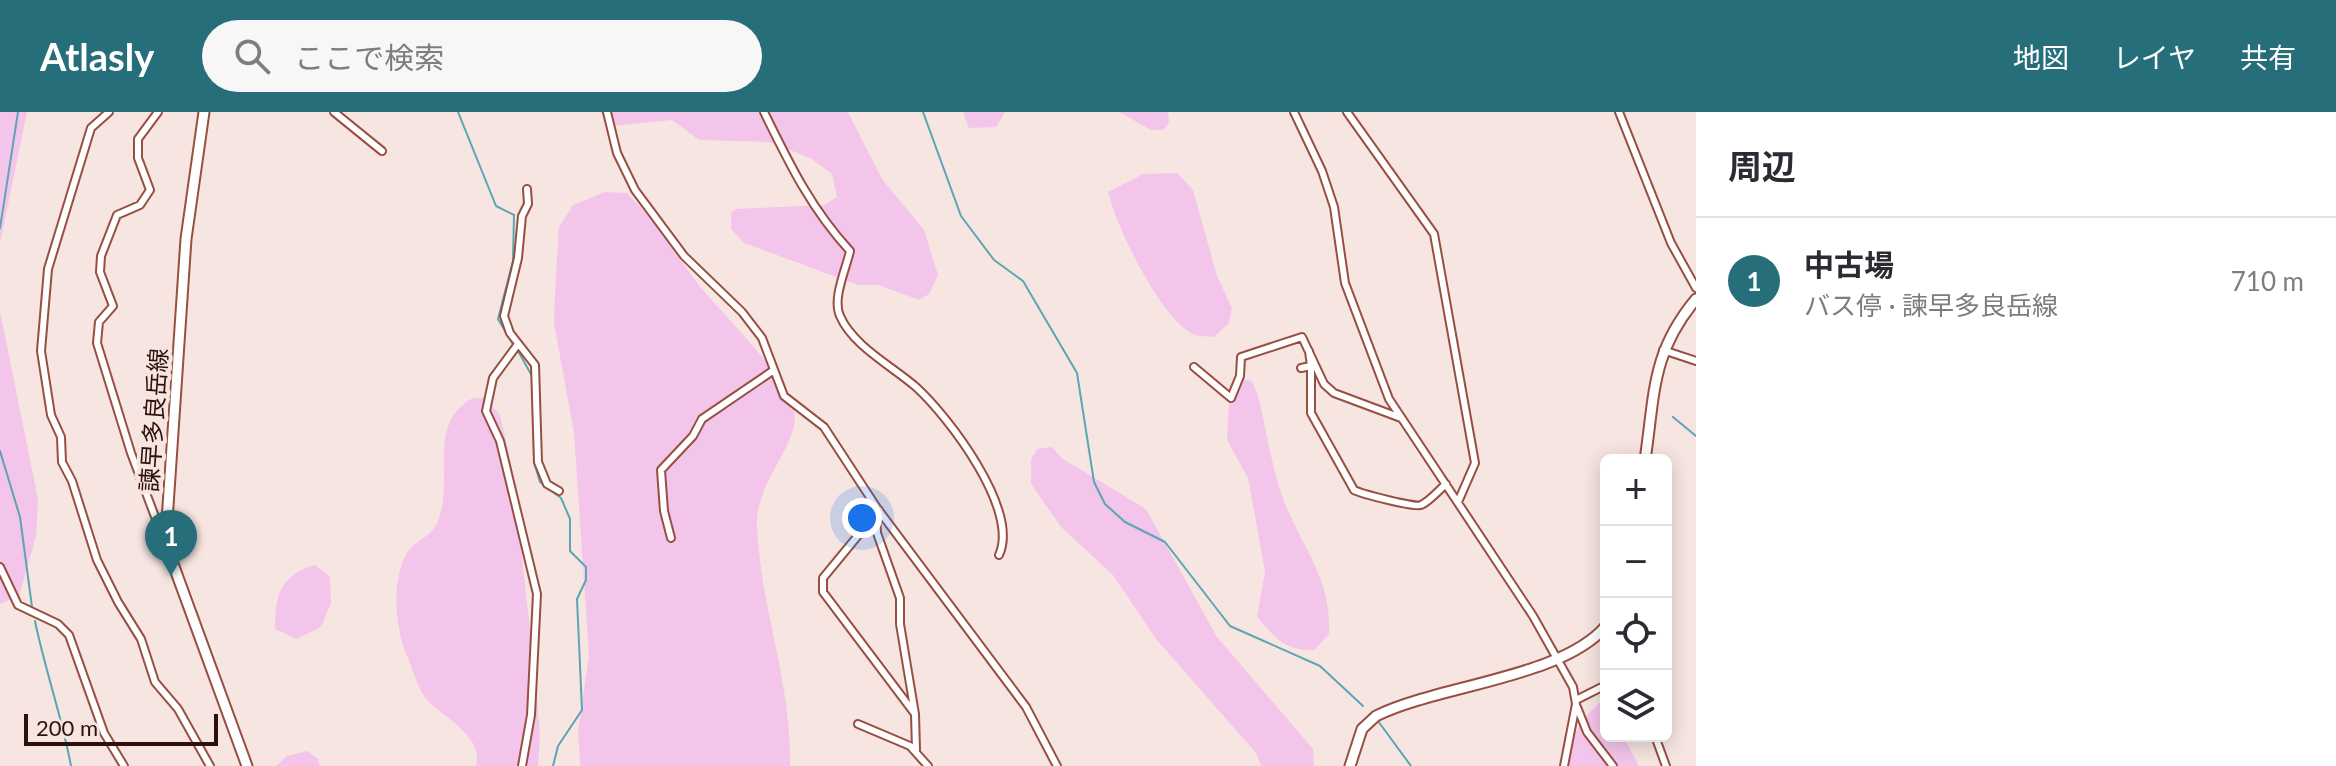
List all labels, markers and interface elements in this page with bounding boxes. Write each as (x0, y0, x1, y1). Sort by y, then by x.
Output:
search box (202, 20, 762, 92)
text: Atlasly (40, 33, 154, 79)
icon: search (230, 34, 274, 78)
text: ここで検索 (294, 39, 444, 75)
text: 地図 (2013, 40, 2069, 74)
text: レイヤ (2113, 40, 2196, 74)
text: 共有 (2240, 40, 2296, 74)
text: 周辺 (1728, 145, 1796, 186)
text: 中古場 (1804, 246, 1894, 282)
text: 1 (1746, 265, 1762, 297)
text: 710 m (2231, 265, 2304, 297)
text: バス停 · 諫早多良岳線 (1804, 289, 2058, 321)
street label: 諫早多良岳線 (134, 347, 172, 493)
map controls (1600, 454, 1672, 742)
button: + (1600, 454, 1672, 526)
your location (842, 498, 882, 538)
pin: 1 (145, 510, 197, 576)
button: − (1600, 526, 1672, 598)
button: locate (1600, 598, 1672, 670)
button: layers (1600, 670, 1672, 742)
scale bar (24, 710, 218, 746)
text: 200 m (36, 714, 98, 741)

